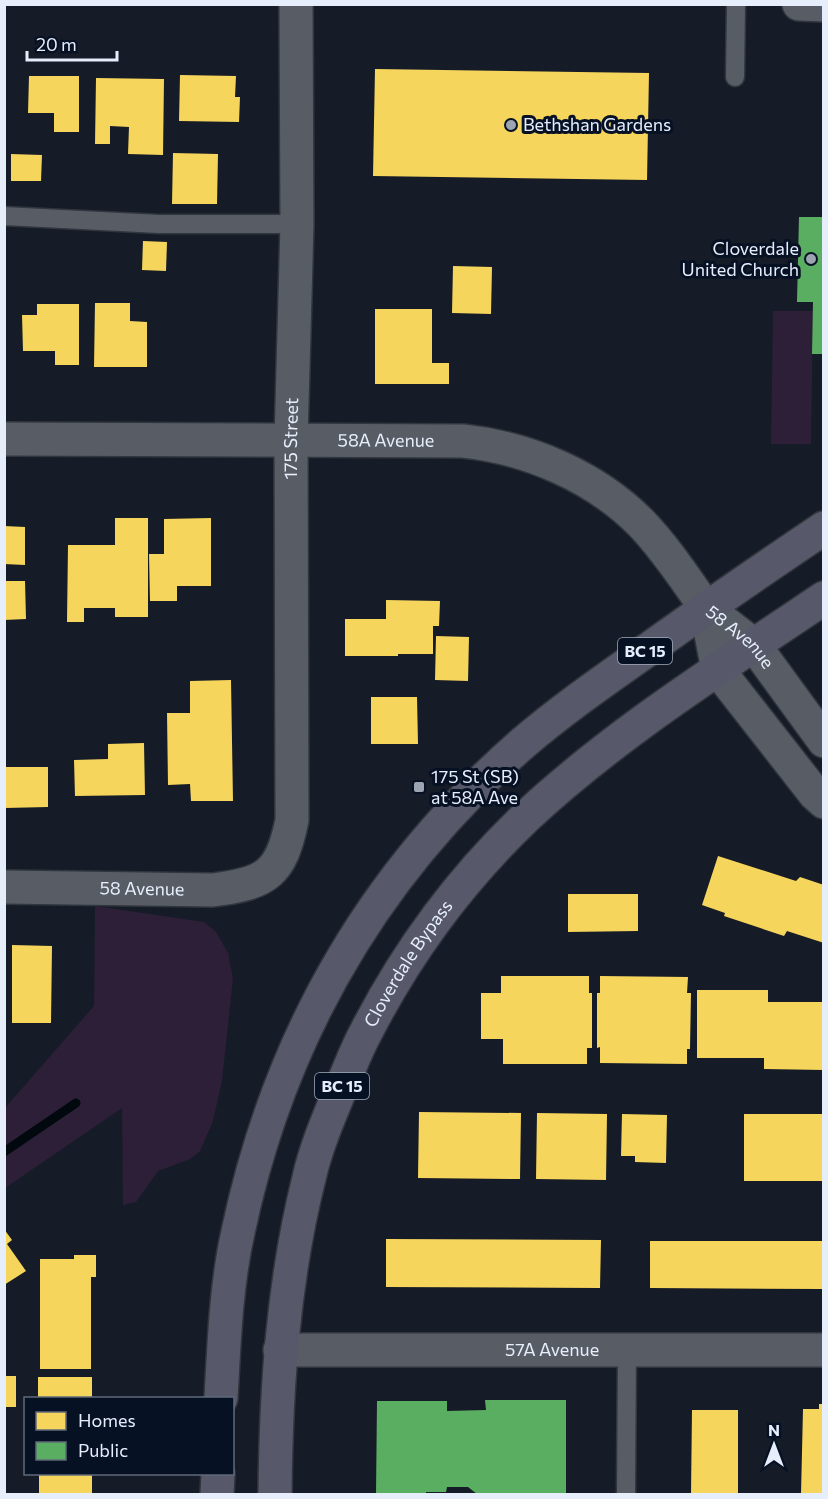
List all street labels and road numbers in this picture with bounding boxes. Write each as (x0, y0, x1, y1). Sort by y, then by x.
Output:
street label: 175 Street (279, 397, 302, 480)
street label: 58A Avenue (338, 428, 434, 451)
street label: 58 Avenue (702, 600, 779, 673)
road number: BC 15 (618, 638, 672, 664)
street label: 58 Avenue (99, 876, 185, 900)
street label: Cloverdale Bypass (359, 895, 457, 1031)
road number: BC 15 (315, 1073, 369, 1099)
street label: 57A Avenue (505, 1338, 599, 1360)

